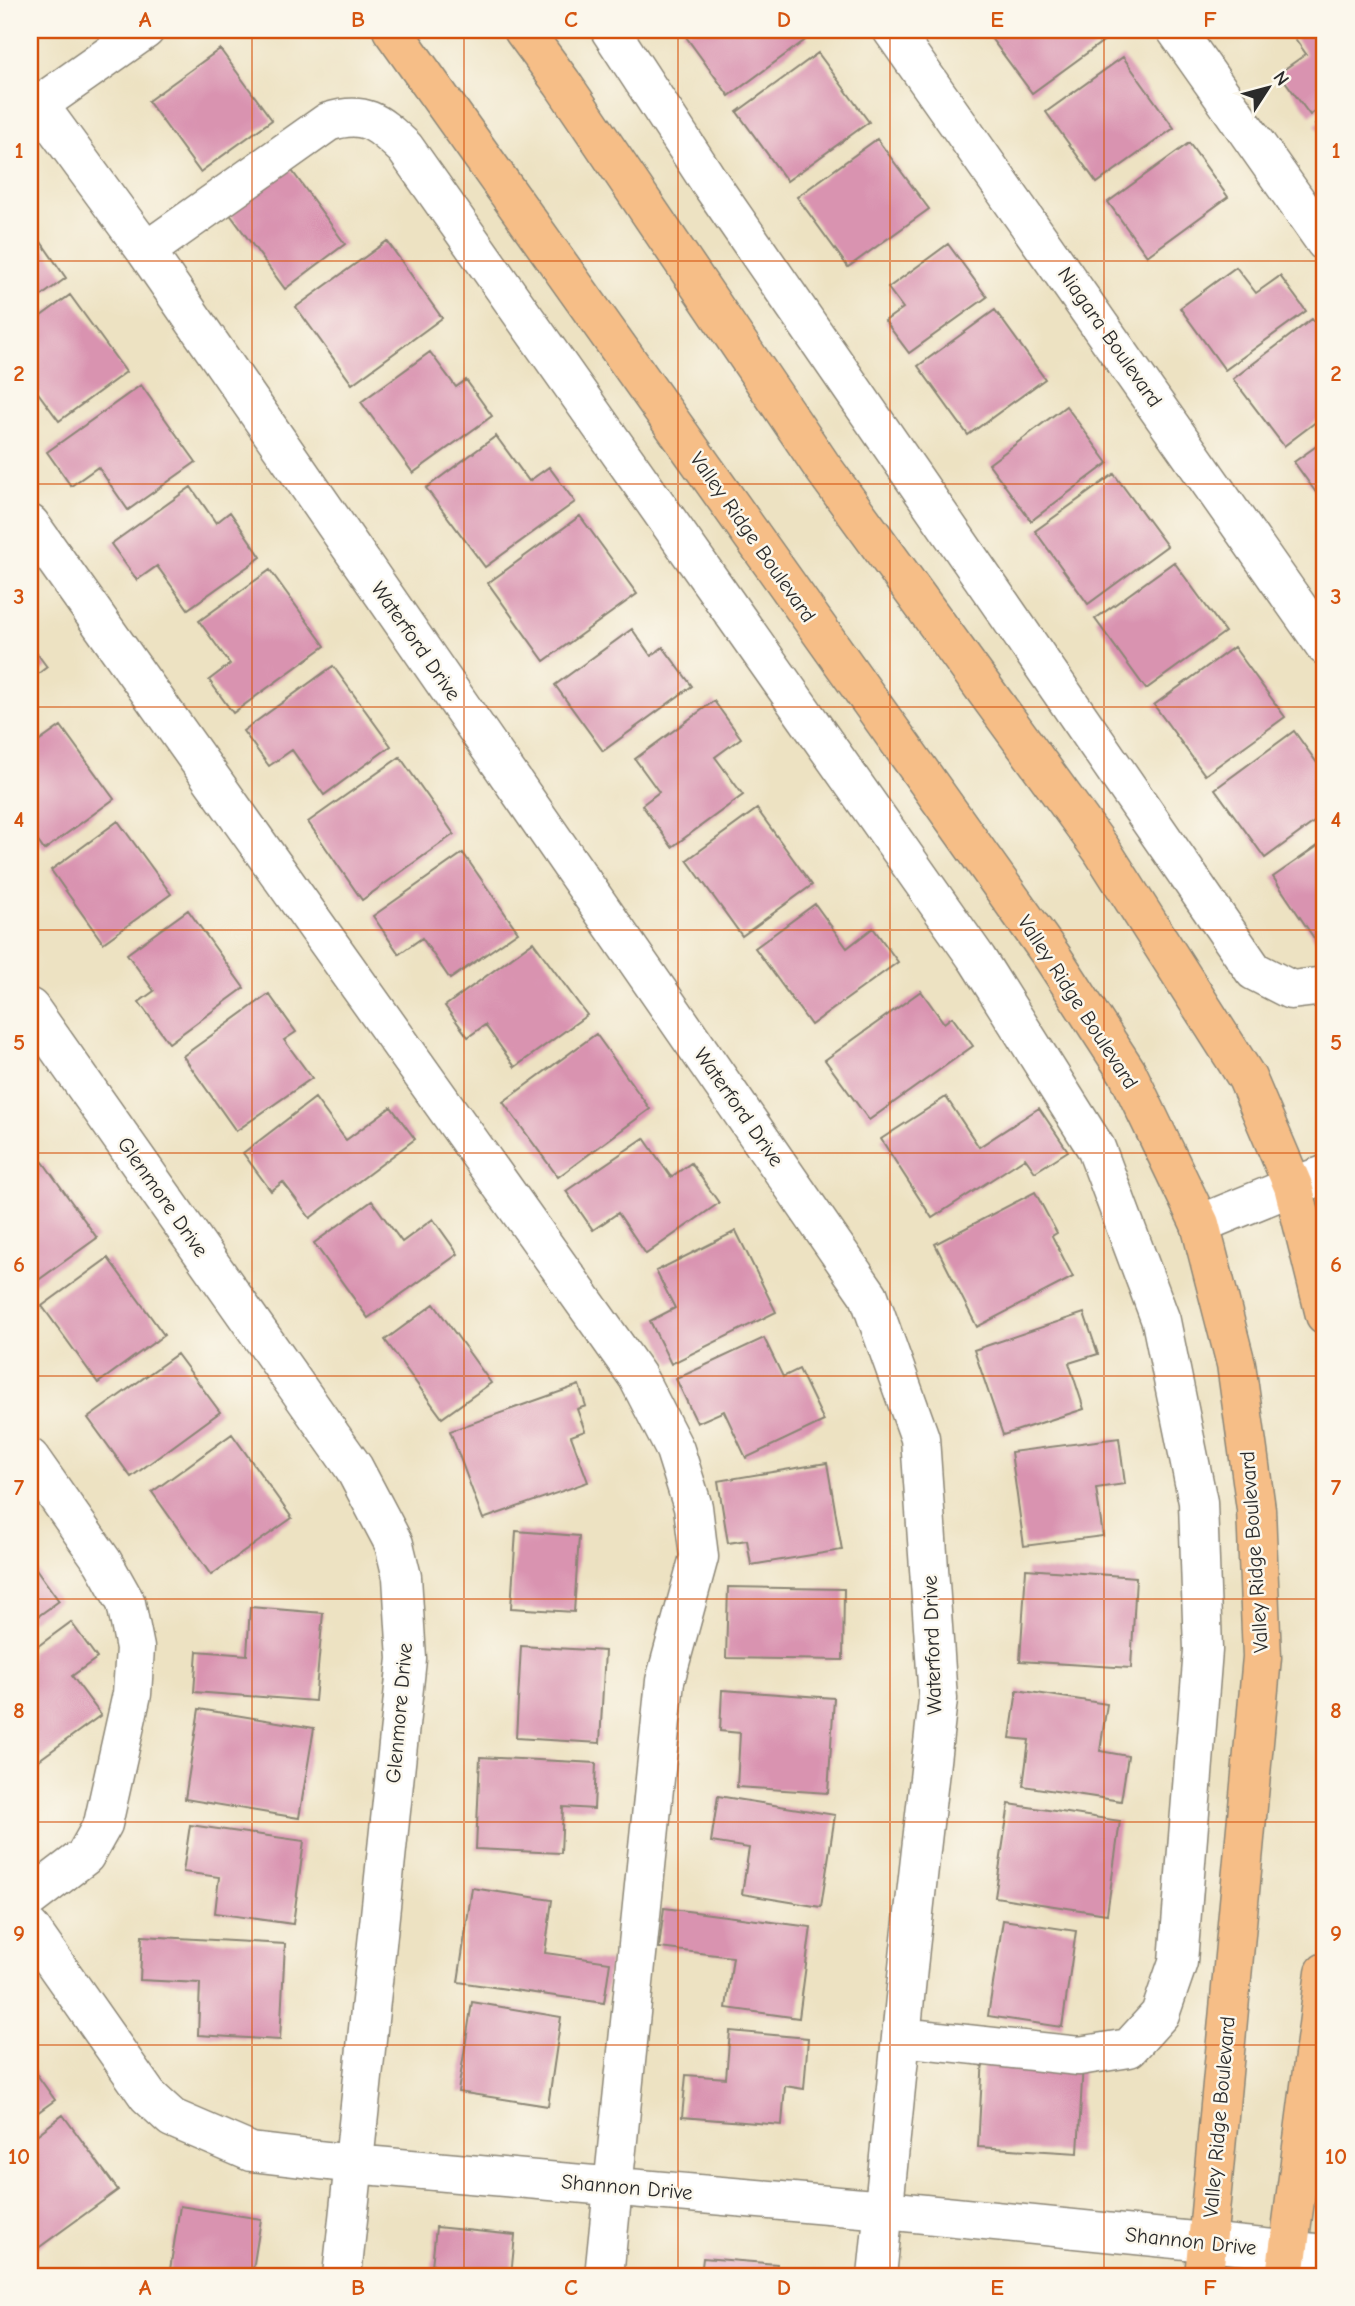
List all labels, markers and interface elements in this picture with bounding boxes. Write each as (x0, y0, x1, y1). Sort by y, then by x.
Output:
text: A (139, 6, 152, 33)
text: B (351, 6, 365, 33)
text: C (564, 6, 578, 33)
text: D (777, 6, 791, 33)
text: E (990, 6, 1004, 33)
text: F (1203, 6, 1217, 33)
north arrow (1232, 52, 1302, 122)
text: N (1268, 67, 1293, 90)
text: 1 (14, 137, 24, 164)
text: 1 (1331, 137, 1341, 164)
street label: Niagara Boulevard (1053, 262, 1167, 412)
text: 2 (13, 360, 25, 387)
text: 2 (1330, 360, 1342, 387)
street label: Valley Ridge Boulevard (685, 447, 821, 627)
street label: Waterford Drive (366, 577, 466, 705)
text: 3 (13, 583, 25, 610)
text: 3 (1330, 583, 1342, 610)
text: 4 (14, 806, 25, 833)
text: 4 (1331, 806, 1342, 833)
street label: Valley Ridge Boulevard (1013, 911, 1143, 1093)
text: 5 (13, 1029, 25, 1056)
text: 5 (1330, 1029, 1342, 1056)
street label: Waterford Drive (689, 1043, 789, 1171)
street label: Glenmore Drive (113, 1132, 213, 1262)
text: 6 (13, 1251, 25, 1278)
text: 6 (1330, 1251, 1342, 1278)
street label: Valley Ridge Boulevard (1235, 1450, 1273, 1654)
text: 7 (14, 1474, 25, 1501)
text: 7 (1331, 1474, 1342, 1501)
street label: Waterford Drive (918, 1575, 946, 1715)
street label: Glenmore Drive (381, 1642, 417, 1784)
text: 8 (13, 1697, 25, 1724)
text: 8 (1330, 1697, 1342, 1724)
text: 9 (13, 1920, 25, 1947)
text: 9 (1330, 1920, 1342, 1947)
street label: Valley Ridge Boulevard (1198, 2015, 1240, 2219)
text: 10 (8, 2143, 30, 2170)
text: 10 (1325, 2143, 1347, 2170)
street label: Shannon Drive (560, 2169, 694, 2205)
street label: Shannon Drive (1124, 2222, 1258, 2260)
text: A (139, 2274, 152, 2301)
text: B (351, 2274, 365, 2301)
text: C (564, 2274, 578, 2301)
text: D (777, 2274, 791, 2301)
text: E (990, 2274, 1004, 2301)
text: F (1203, 2274, 1217, 2301)

